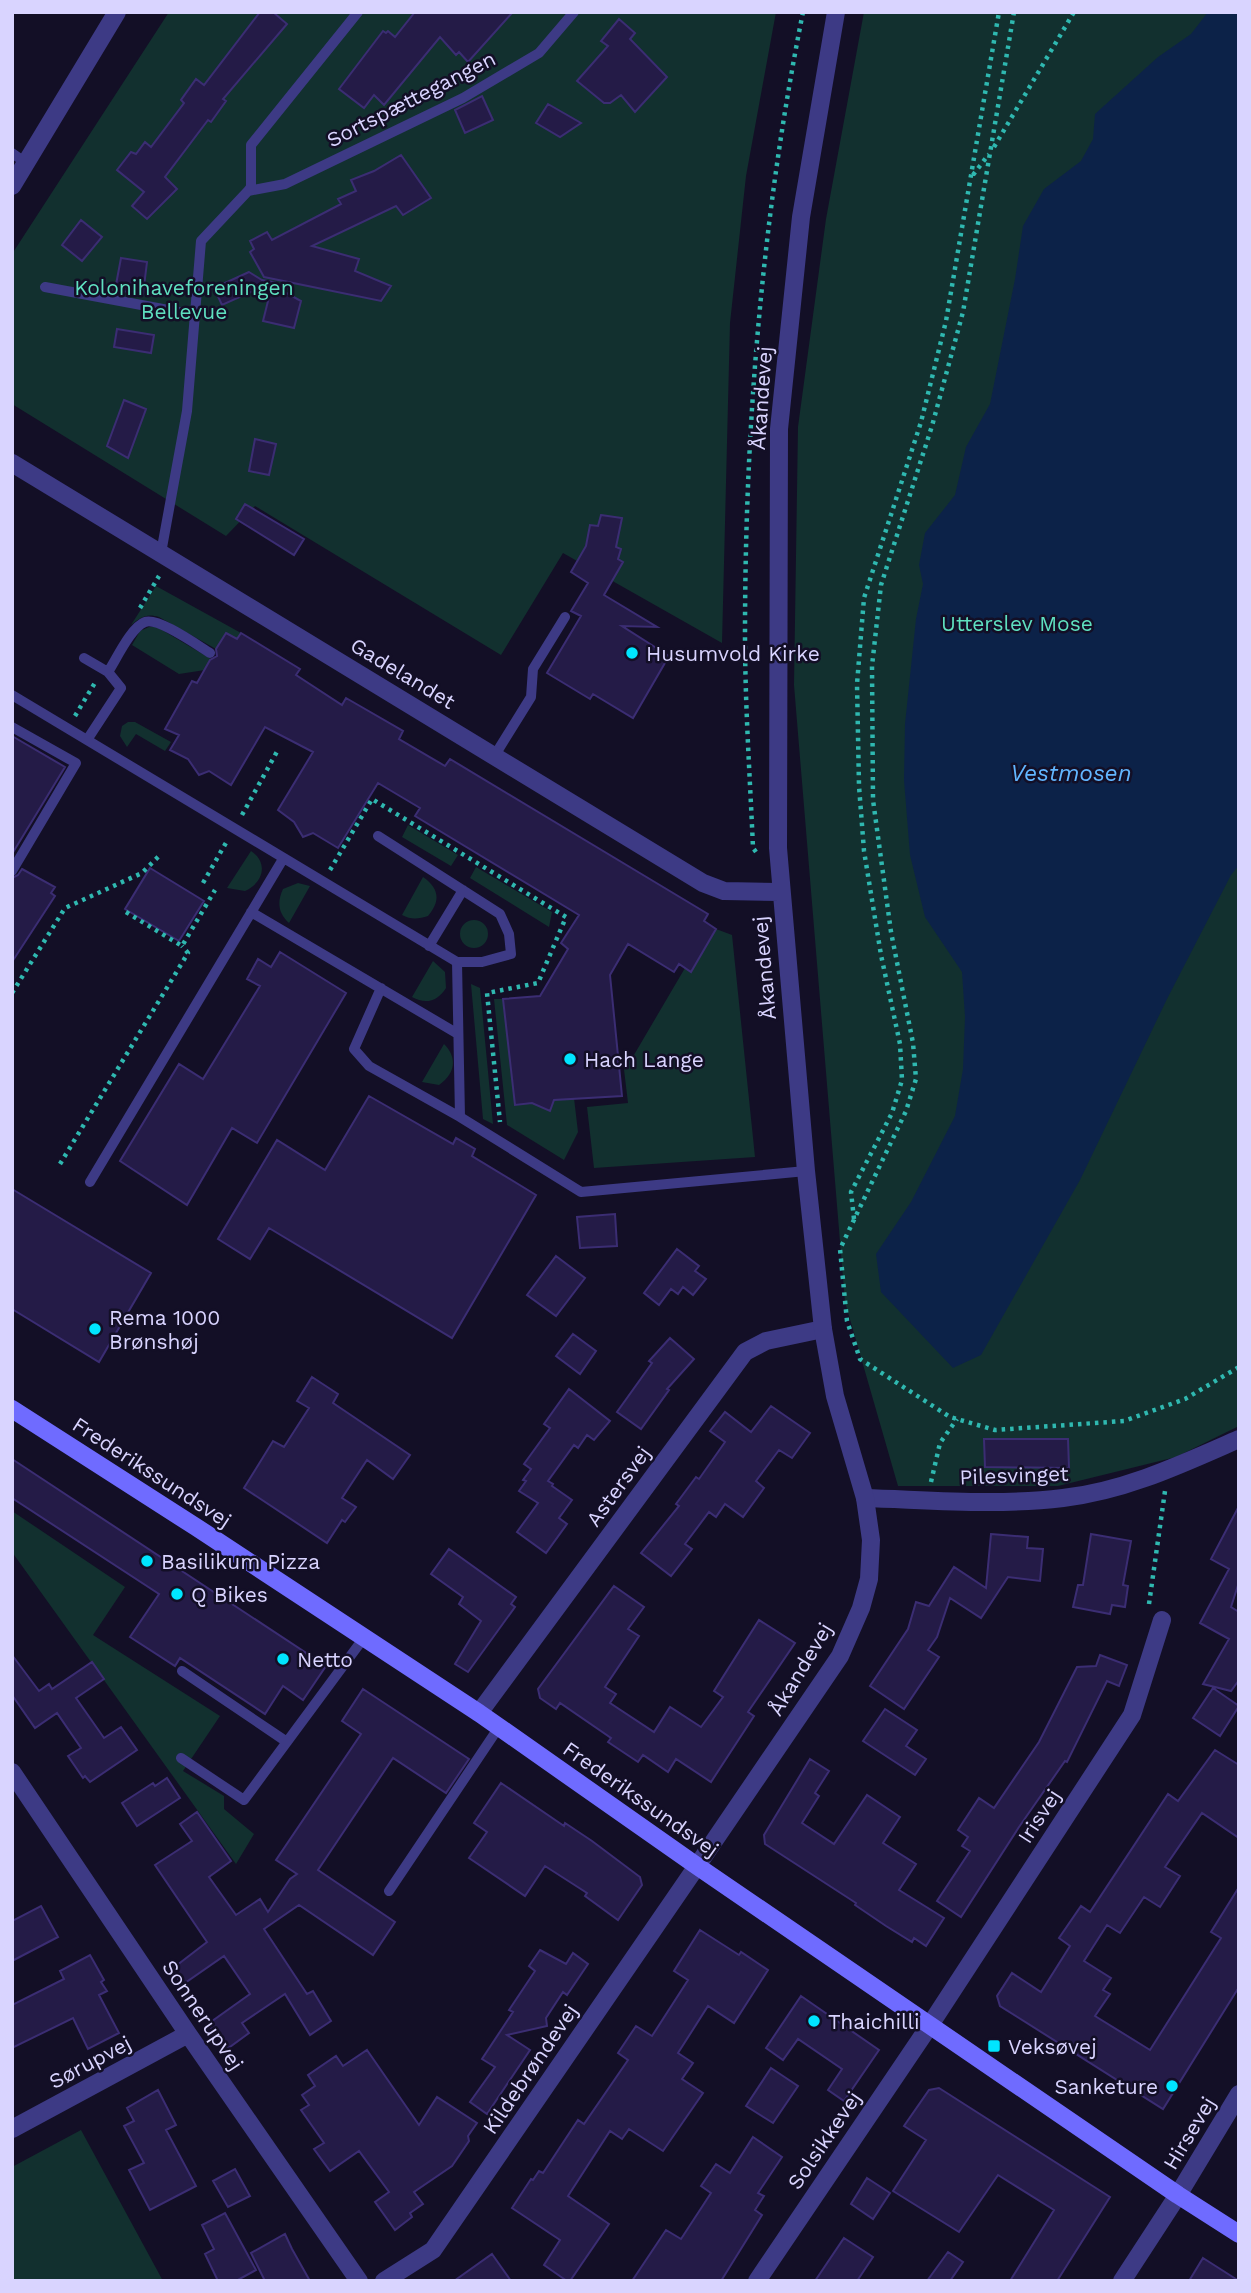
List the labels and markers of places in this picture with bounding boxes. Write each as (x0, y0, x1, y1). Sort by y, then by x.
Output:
place label: Husumvold Kirke (646, 641, 820, 666)
marker: Husumvold Kirke (624, 645, 640, 661)
place label: Hach Lange (584, 1047, 704, 1072)
marker: Hach Lange (562, 1051, 578, 1067)
place label: Rema 1000 Brønshøj (109, 1305, 220, 1354)
marker: Rema 1000 Brønshøj (87, 1321, 103, 1337)
place label: Basilikum Pizza (161, 1549, 320, 1574)
marker: Basilikum Pizza (139, 1553, 155, 1569)
place label: Q Bikes (191, 1582, 268, 1607)
marker: Q Bikes (169, 1586, 185, 1602)
place label: Netto (297, 1647, 353, 1672)
marker: Netto (275, 1651, 291, 1667)
place label: Thaichilli (828, 2009, 920, 2034)
marker: Thaichilli (806, 2013, 822, 2029)
place label: Veksøvej (1008, 2034, 1097, 2059)
marker: Veksøvej (986, 2038, 1002, 2054)
place label: Sanketure (1054, 2074, 1158, 2099)
marker: Sanketure (1164, 2078, 1180, 2094)

